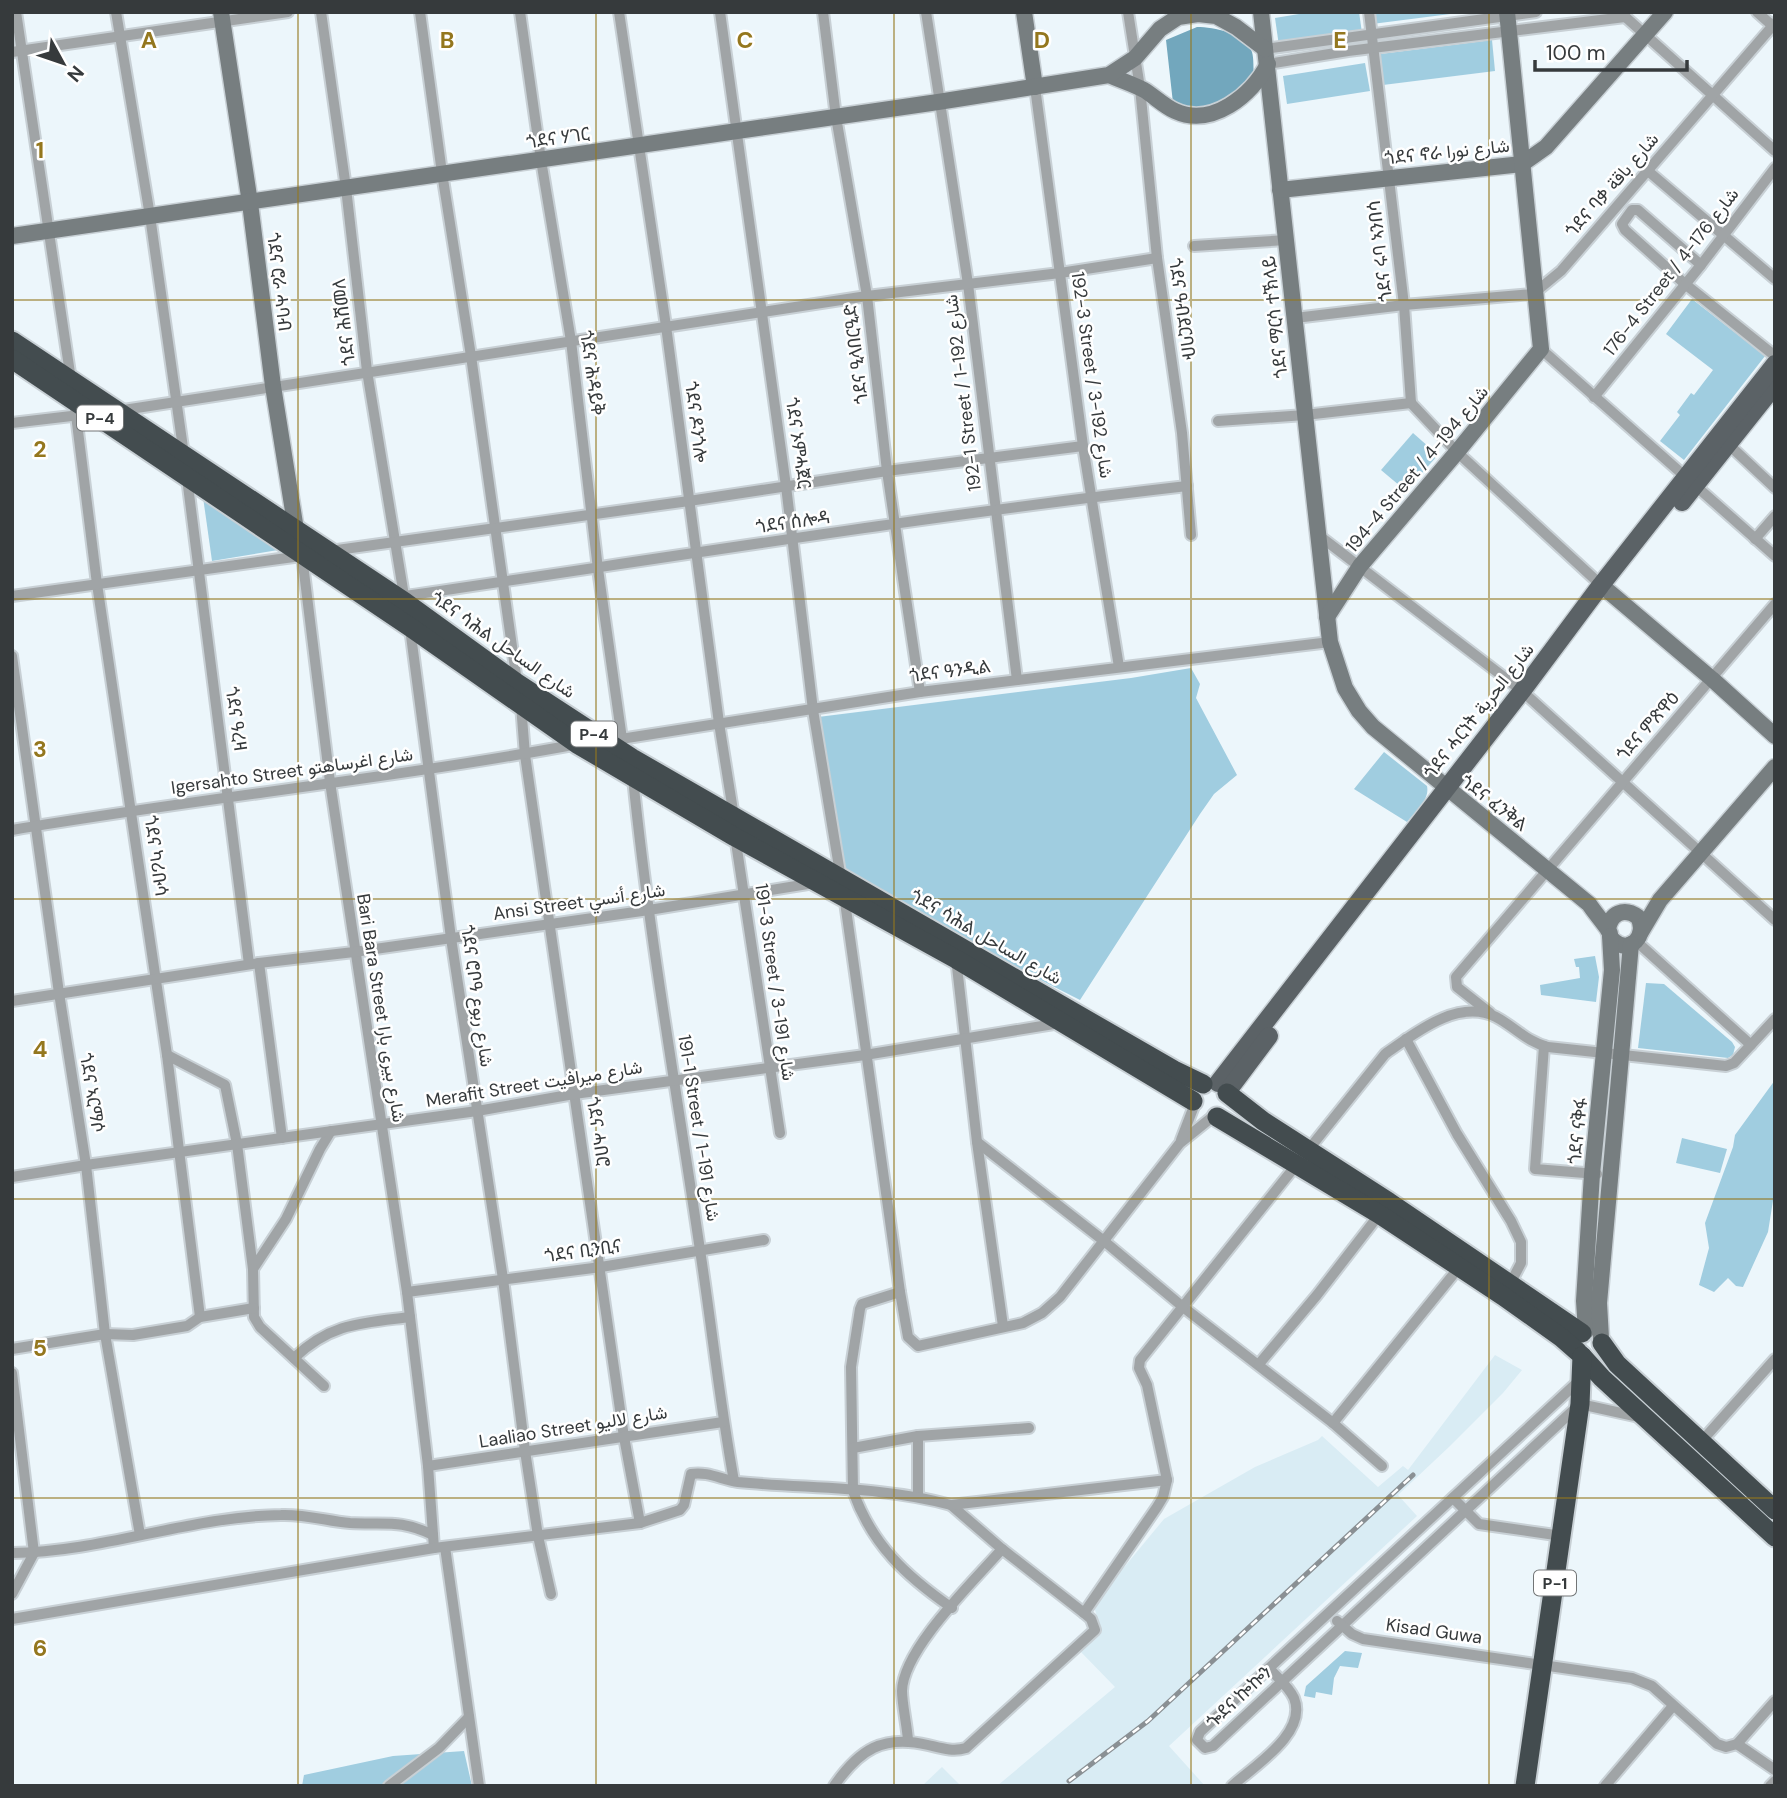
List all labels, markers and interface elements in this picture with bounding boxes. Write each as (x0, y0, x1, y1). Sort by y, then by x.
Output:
text: A (141, 25, 157, 55)
text: B (440, 25, 454, 55)
text: C (737, 25, 753, 55)
text: D (1034, 25, 1050, 55)
text: E (1333, 25, 1347, 55)
north arrow (28, 28, 98, 98)
scale bar (1535, 28, 1687, 72)
text: 100 m (1546, 39, 1606, 67)
text: N (62, 60, 90, 87)
street label: ጎደና ሃገር (525, 122, 591, 154)
street label: ጎደና ባቃ شارع باقة (1560, 128, 1664, 242)
street label: ጎደና ኖራ شارع نورا (1383, 134, 1511, 170)
text: 1 (36, 135, 44, 165)
street label: 176-4 Street / شارع 176-4 (1598, 183, 1744, 361)
street label: ጎደና ሩባ ኣንበሳ (1362, 199, 1398, 303)
street label: ጎደና ሮራ ሓባብ (261, 231, 297, 333)
street label: ጎደና ማርሳ ተኽላይ (1257, 255, 1293, 379)
street label: ጎደና ዓብደርባቡ (1163, 257, 1201, 362)
street label: 192-3 Street / شارع 192-3 (1066, 270, 1118, 480)
street label: ጎደና ሕሽመለ (327, 277, 361, 367)
street label: 192-1 Street / شارع 192-1 (939, 293, 987, 493)
street label: ጎደና ዒላበርዒድ (838, 303, 874, 405)
street label: ጎደና ሕዳይቅ (574, 329, 610, 417)
street label: ጎደና ዶንጎሎ (679, 380, 713, 464)
street label: 194-4 Street / شارع 194-4 (1340, 381, 1494, 557)
street label: ጎደና ኦምሓጀር (780, 396, 816, 490)
road number: P-4 (77, 406, 123, 430)
text: 2 (33, 434, 47, 464)
street label: ጎደና ሰሎዳ (754, 505, 832, 539)
street label: ጎደና ሳሕል شارع الساحل (426, 586, 580, 704)
street label: ጎደና ሓርነት شارع الحرية (1419, 638, 1539, 784)
street label: ጎደና ዓንዲል (908, 654, 992, 688)
street label: ጎደና ዓረዛ (220, 685, 252, 753)
street label: ጎደና ምጽዋዕ (1611, 686, 1685, 766)
road number: P-4 (571, 722, 617, 747)
text: 3 (33, 734, 47, 764)
street label: Igersahto Street شارع اغرساهتو (170, 742, 414, 800)
street label: ጎደና ፈንቅል (1456, 769, 1532, 837)
street label: ጎደና ካሪቡሳ (138, 814, 174, 898)
street label: Ansi Street شارع أنسي (491, 878, 667, 929)
street label: 191-3 Street / شارع 191-3 (749, 882, 801, 1082)
street label: ጎደና ሳሕል شارع الساحل (906, 884, 1066, 990)
street label: Bari Bara Street شارع بيرى بارا (351, 892, 411, 1124)
street label: ጎደና ሮቦዓ شارع ربوع (455, 924, 499, 1068)
street label: 191-1 Street / شارع 191-1 (672, 1033, 726, 1223)
text: 4 (33, 1034, 48, 1064)
street label: ጎደና ኣርማሶ (74, 1051, 110, 1135)
street label: Merafit Street شارع ميرافيت (424, 1055, 644, 1113)
street label: ጎደና ሓበሮ (581, 1095, 615, 1169)
street label: ጎደና ናቅፋ (1563, 1096, 1593, 1165)
street label: ጎደና ቢንቢና (543, 1234, 623, 1268)
text: 5 (33, 1333, 47, 1363)
street label: Laaliao Street شارع لاليو (477, 1400, 669, 1454)
road number: P-1 (1534, 1570, 1576, 1596)
street label: Kisad Guwa (1384, 1612, 1484, 1650)
text: 6 (33, 1633, 47, 1663)
street label: ጐደና ኰኰን (1201, 1660, 1277, 1734)

